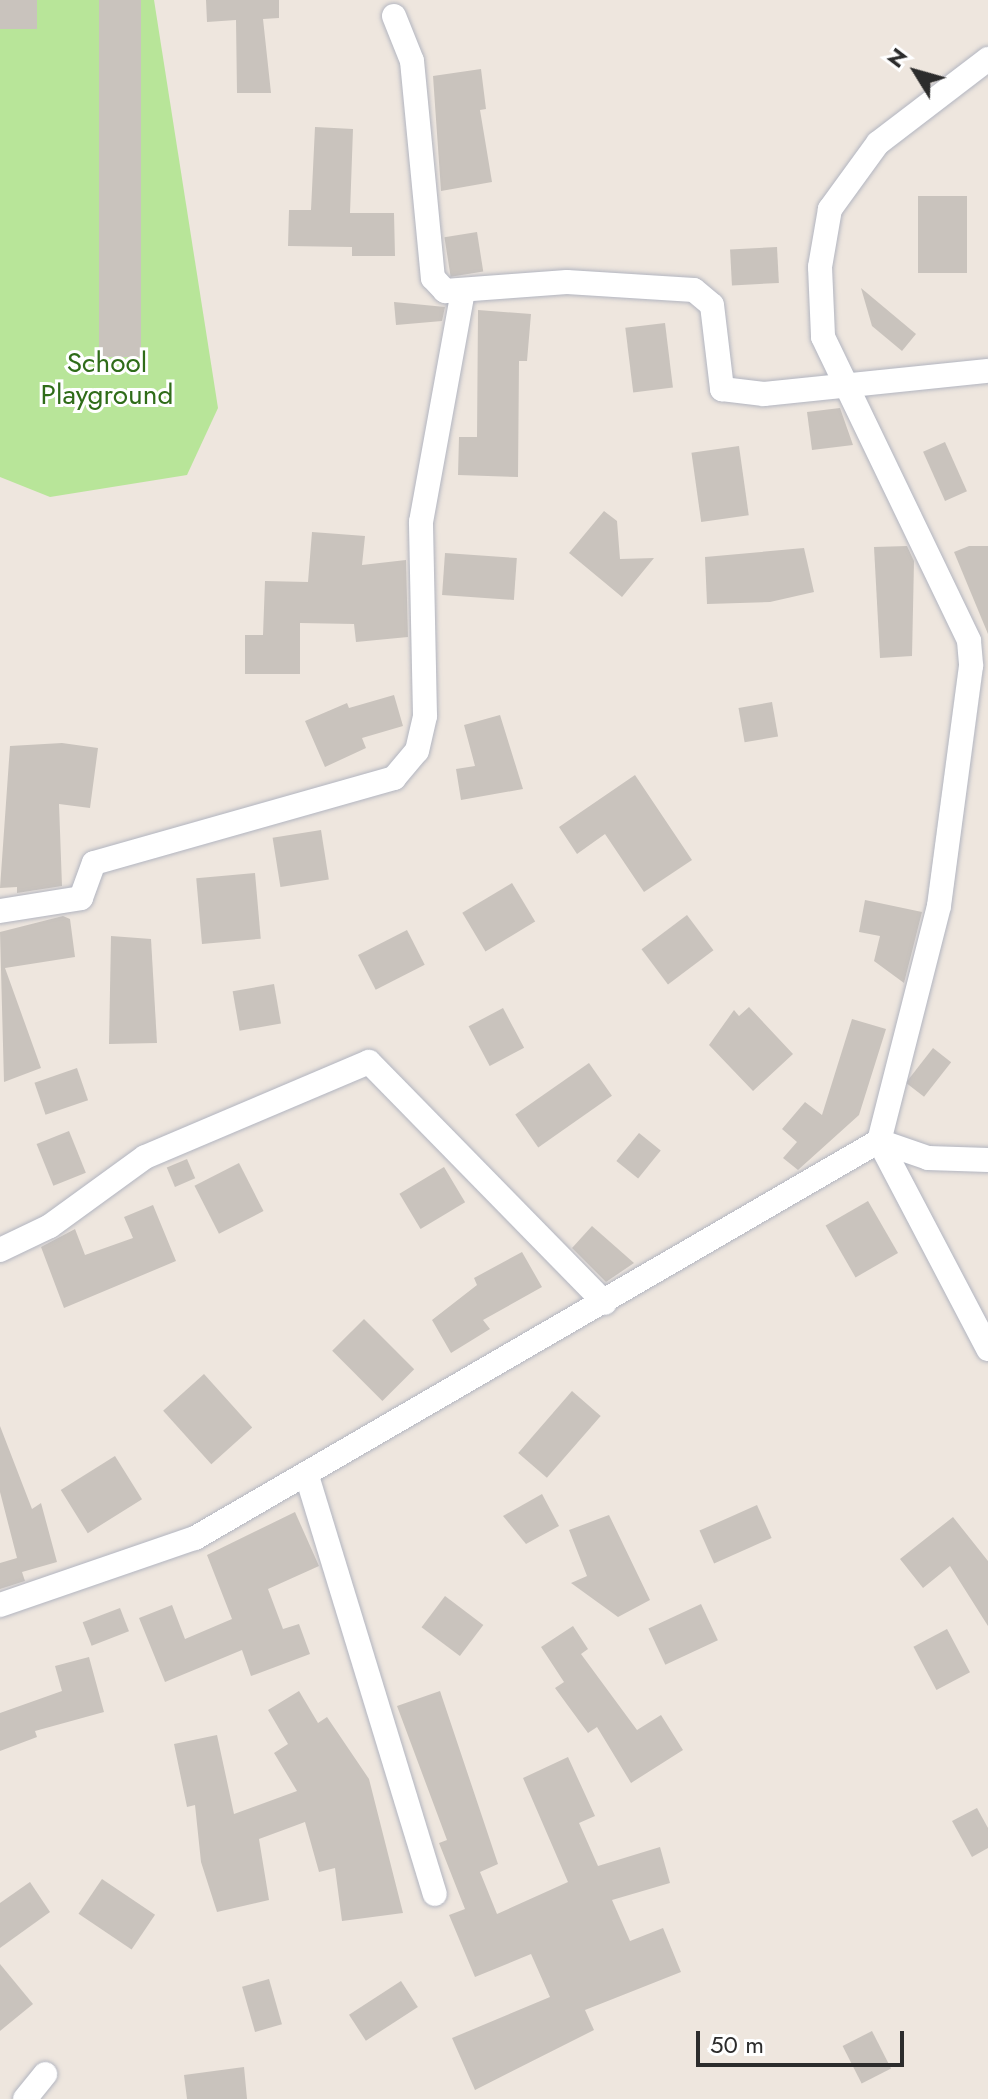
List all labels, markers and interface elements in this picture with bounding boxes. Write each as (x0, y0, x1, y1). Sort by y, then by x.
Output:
north arrow (876, 32, 956, 112)
text: N (879, 41, 915, 74)
park label: School Playground (41, 346, 173, 412)
scale bar (700, 2015, 908, 2065)
text: 50 m (710, 2027, 764, 2062)

